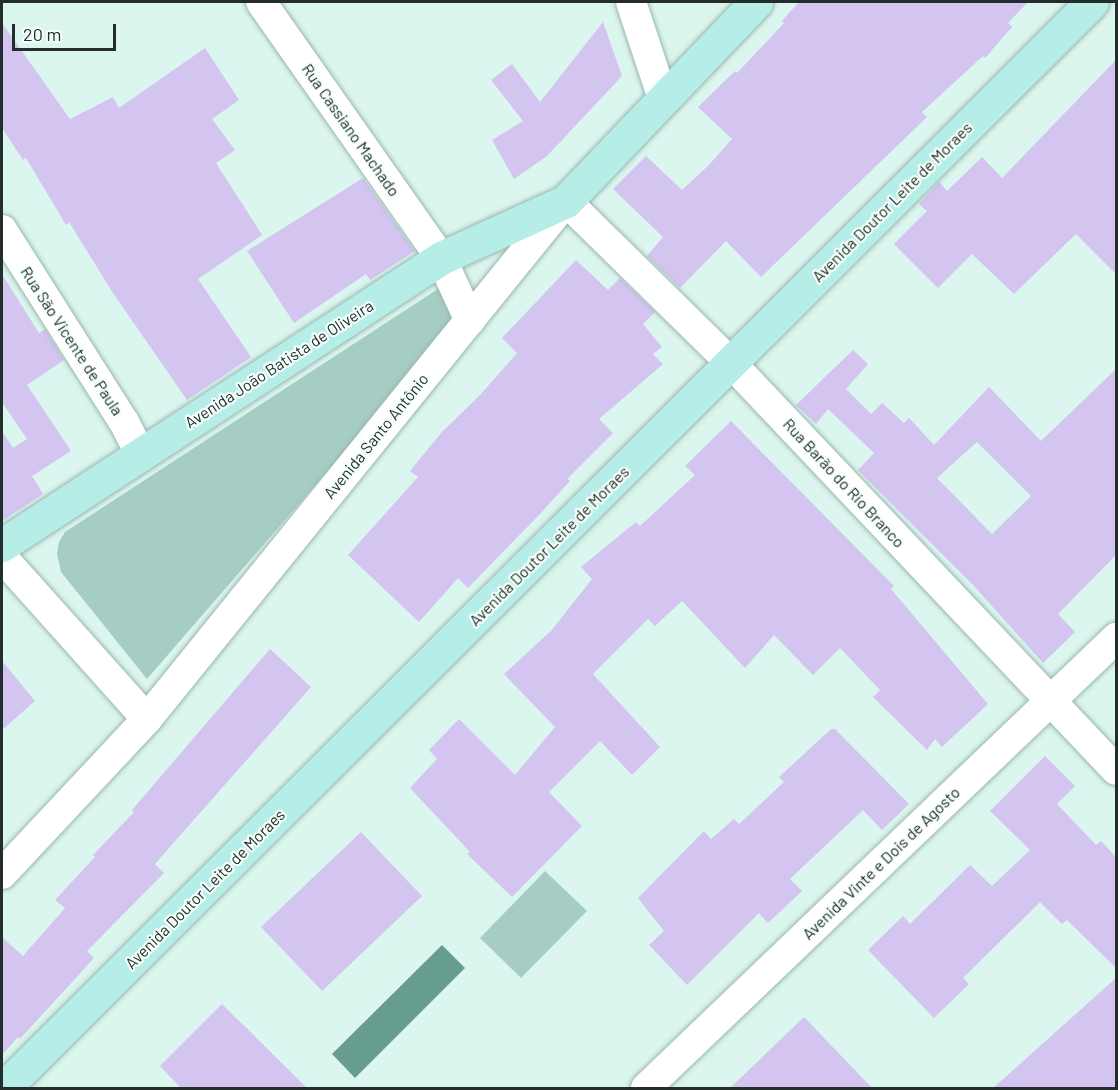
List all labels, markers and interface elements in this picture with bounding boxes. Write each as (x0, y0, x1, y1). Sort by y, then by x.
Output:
scale bar (15, 12, 118, 50)
text: 20 m (23, 23, 61, 45)
street label: Rua Cassiano Machado (298, 60, 404, 200)
street label: Avenida Doutor Leite de Moraes (808, 118, 976, 286)
street label: Rua São Vicente de Paula (17, 263, 127, 419)
street label: Avenida João Batista de Oliveira (181, 296, 377, 432)
street label: Avenida Santo Antônio (320, 370, 432, 502)
street label: Rua Barão do Rio Branco (779, 414, 909, 552)
street label: Avenida Doutor Leite de Moraes (465, 462, 633, 630)
street label: Avenida Vinte e Dois de Agosto (798, 783, 964, 943)
street label: Avenida Doutor Leite de Moraes (121, 805, 289, 973)

